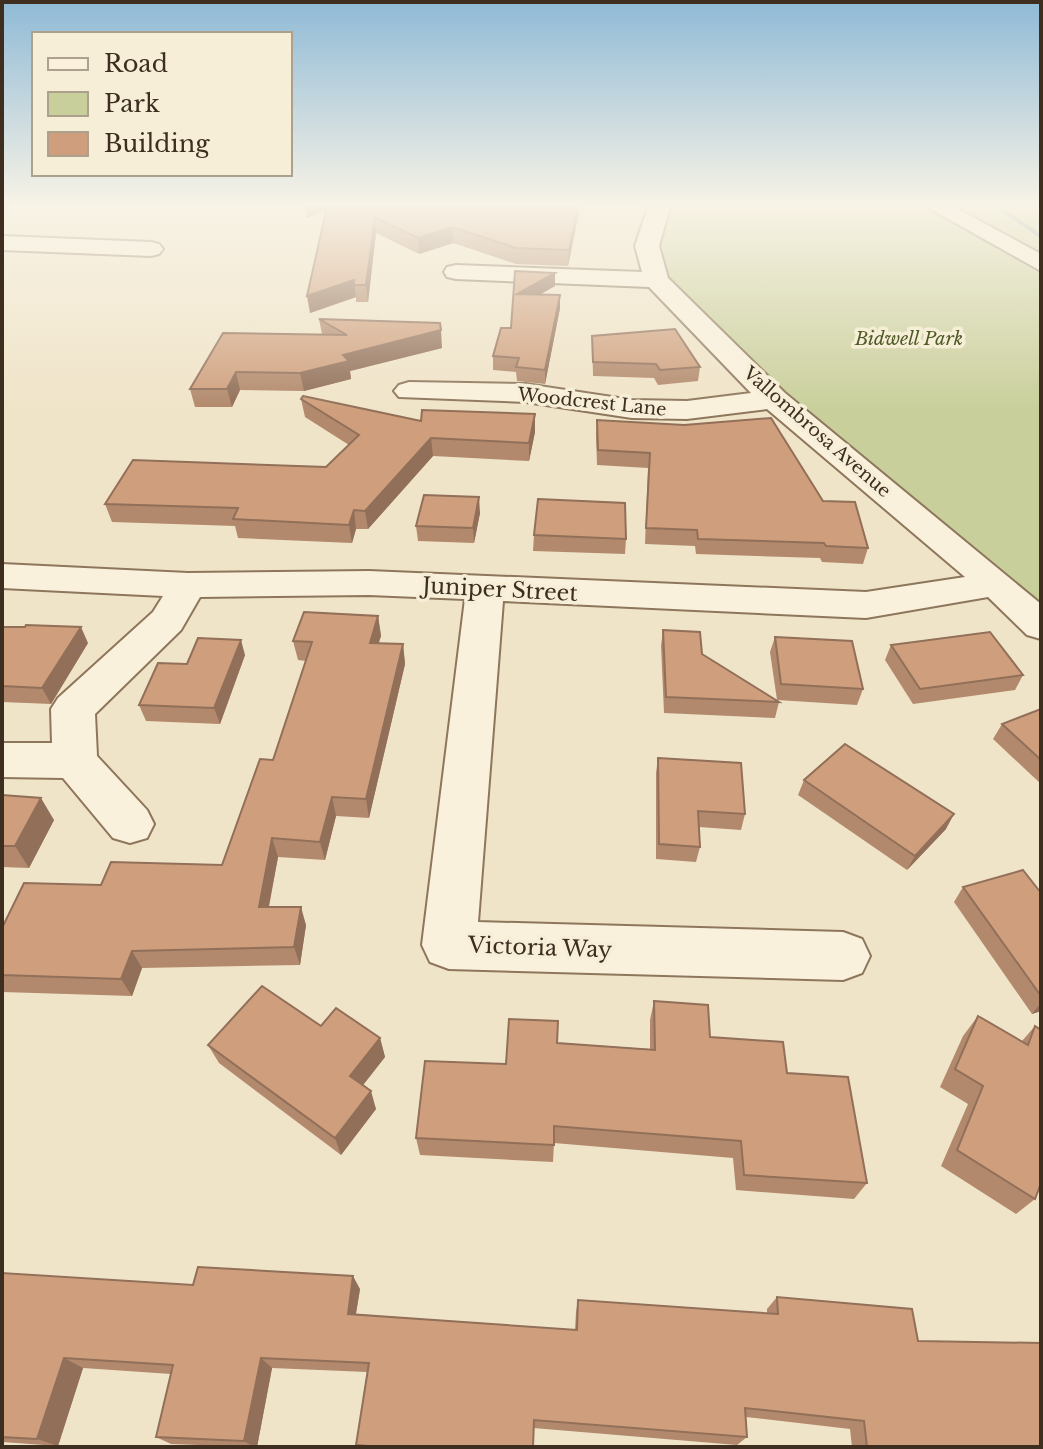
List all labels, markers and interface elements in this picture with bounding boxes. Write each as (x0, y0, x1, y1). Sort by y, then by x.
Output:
legend (32, 32, 292, 176)
text: Road (104, 49, 168, 78)
text: Park (104, 89, 160, 118)
text: Building (104, 129, 210, 158)
park label: Bidwell Park (854, 328, 963, 350)
street label: Vallombrosa Avenue (738, 361, 895, 502)
street label: Woodcrest Lane (515, 383, 668, 421)
street label: Juniper Street (419, 572, 579, 607)
street label: Victoria Way (466, 931, 612, 964)

